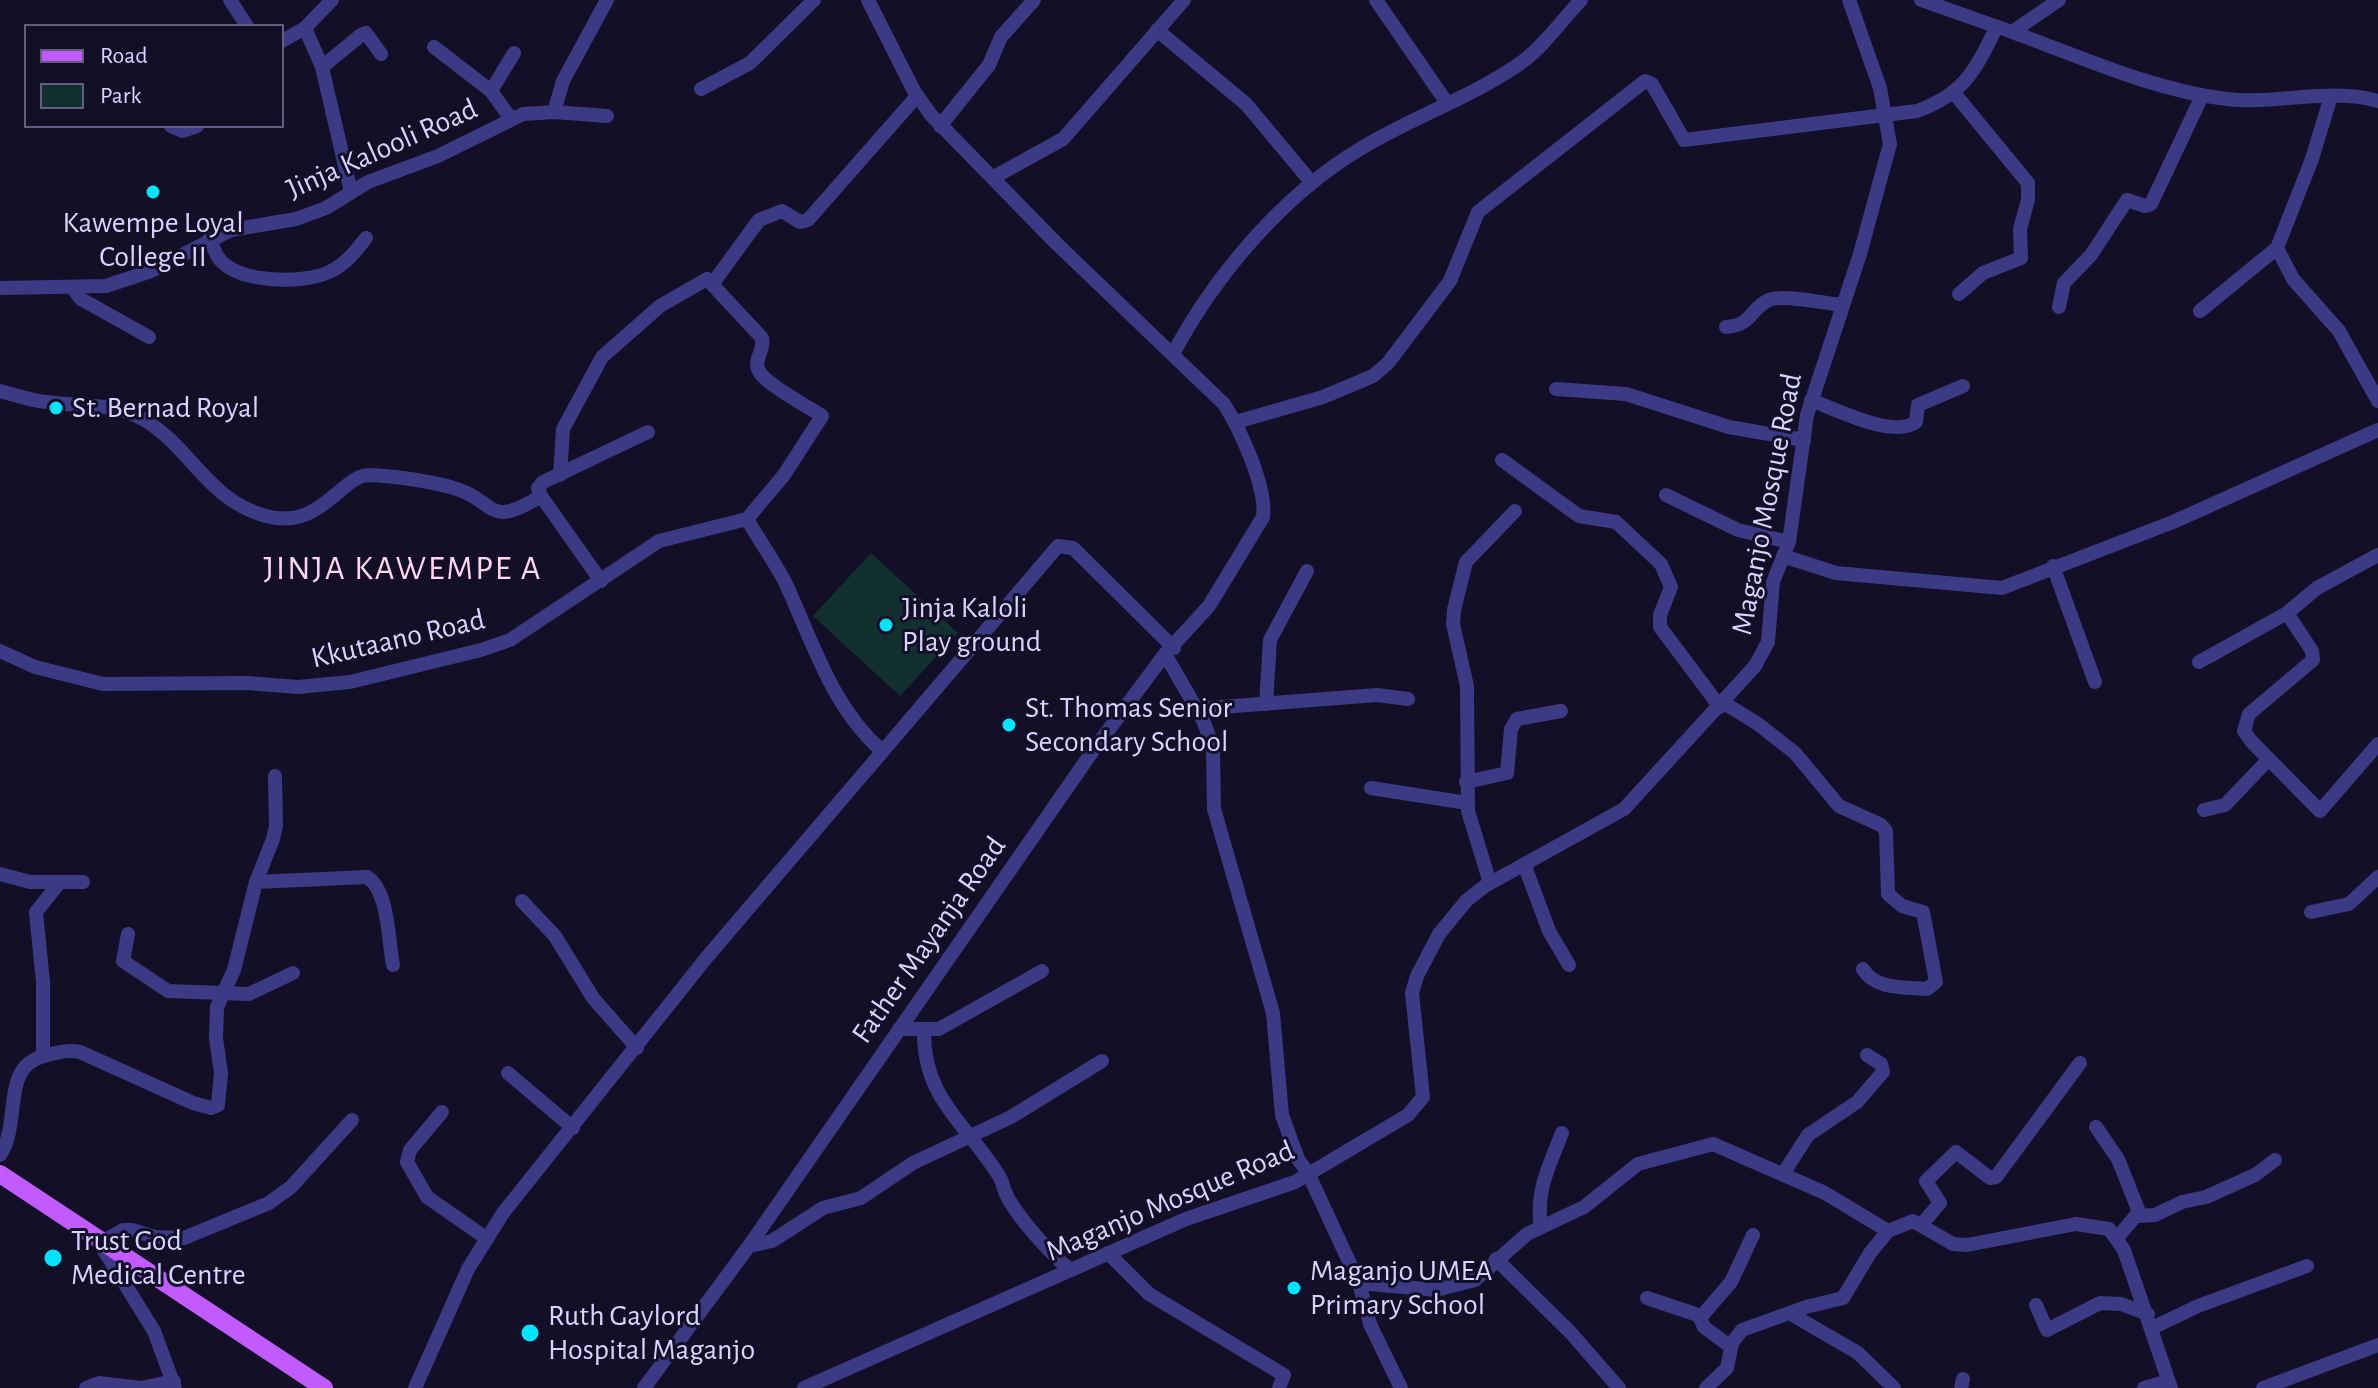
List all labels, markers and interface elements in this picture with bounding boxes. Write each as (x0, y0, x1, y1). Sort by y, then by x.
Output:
legend (24, 24, 284, 128)
text: Road (100, 44, 148, 68)
text: Park (100, 84, 141, 108)
street label: Jinja Kalooli Road (281, 91, 483, 207)
marker: Kawempe Loyal College II (144, 183, 162, 201)
place label: Kawempe Loyal College II (62, 205, 244, 276)
street label: Maganjo Mosque Road (1724, 370, 1810, 638)
place label: St. Bernad Royal (72, 390, 259, 426)
marker: St. Bernad Royal (47, 399, 65, 417)
district label: JINJA KAWEMPE A (263, 549, 543, 589)
place label: Jinja Kaloli Play ground (902, 590, 1041, 660)
street label: Kkutaano Road (308, 602, 488, 676)
marker: Jinja Kaloli Play ground (877, 616, 895, 634)
place label: St. Thomas Senior Secondary School (1025, 690, 1232, 760)
marker: St. Thomas Senior Secondary School (1000, 716, 1018, 734)
street label: Father Mayanja Road (844, 830, 1014, 1050)
street label: Maganjo Mosque Road (1041, 1132, 1299, 1270)
place label: Trust God Medical Centre (71, 1223, 246, 1294)
marker: Trust God Medical Centre (42, 1247, 64, 1269)
place label: Maganjo UMEA Primary School (1310, 1253, 1492, 1324)
marker: Maganjo UMEA Primary School (1285, 1279, 1303, 1297)
place label: Ruth Gaylord Hospital Maganjo (548, 1298, 755, 1368)
marker: Ruth Gaylord Hospital Maganjo (519, 1322, 541, 1344)

